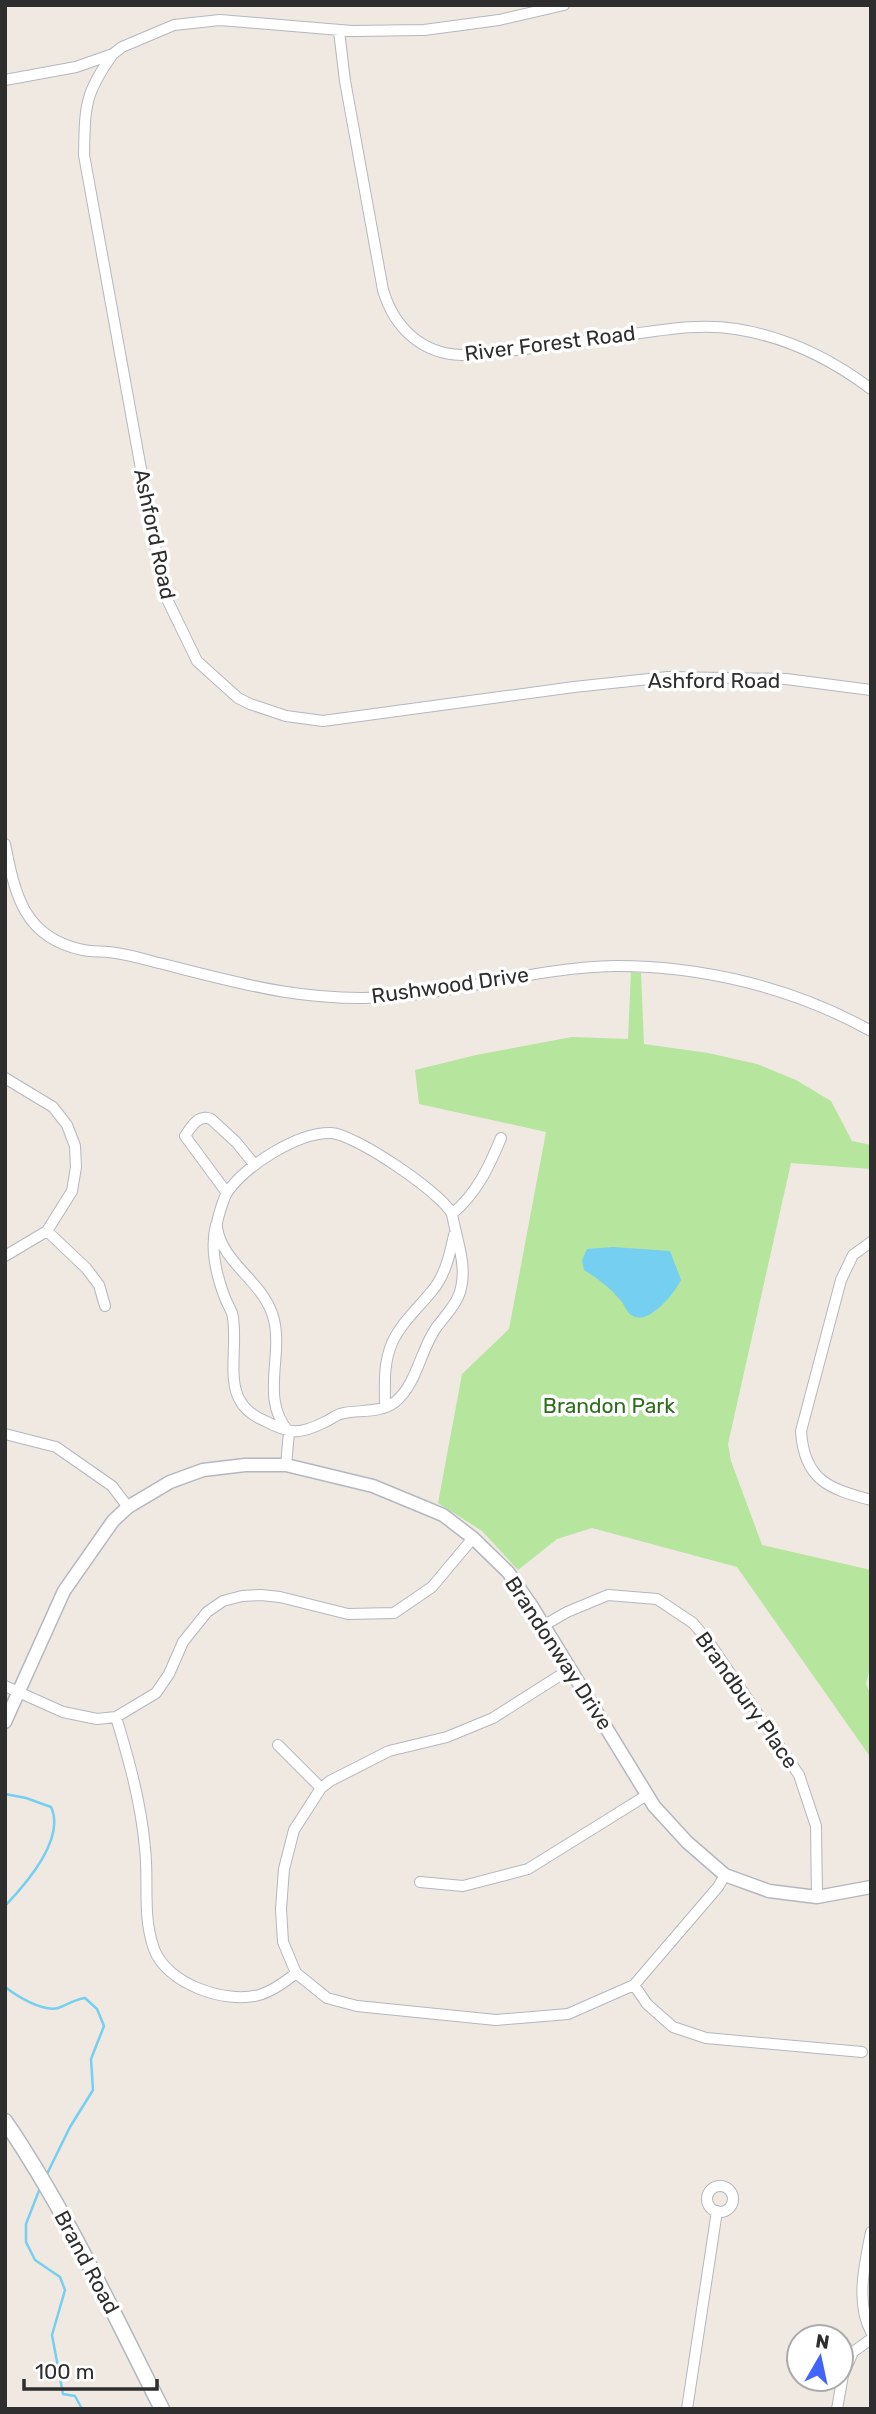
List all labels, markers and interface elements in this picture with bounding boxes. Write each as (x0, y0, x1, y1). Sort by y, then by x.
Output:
street label: River Forest Road (463, 320, 637, 366)
street label: Ashford Road (129, 467, 181, 601)
street label: Ashford Road (648, 668, 780, 693)
street label: Rushwood Drive (370, 962, 530, 1008)
park label: Brandon Park (543, 1393, 675, 1418)
street label: Brandonway Drive (500, 1572, 618, 1734)
street label: Brandbury Place (690, 1627, 804, 1773)
street label: Brand Road (49, 2206, 125, 2318)
north arrow (785, 2323, 855, 2393)
text: N (814, 2329, 831, 2354)
scale bar (24, 2348, 158, 2392)
text: 100 m (35, 2359, 94, 2384)

